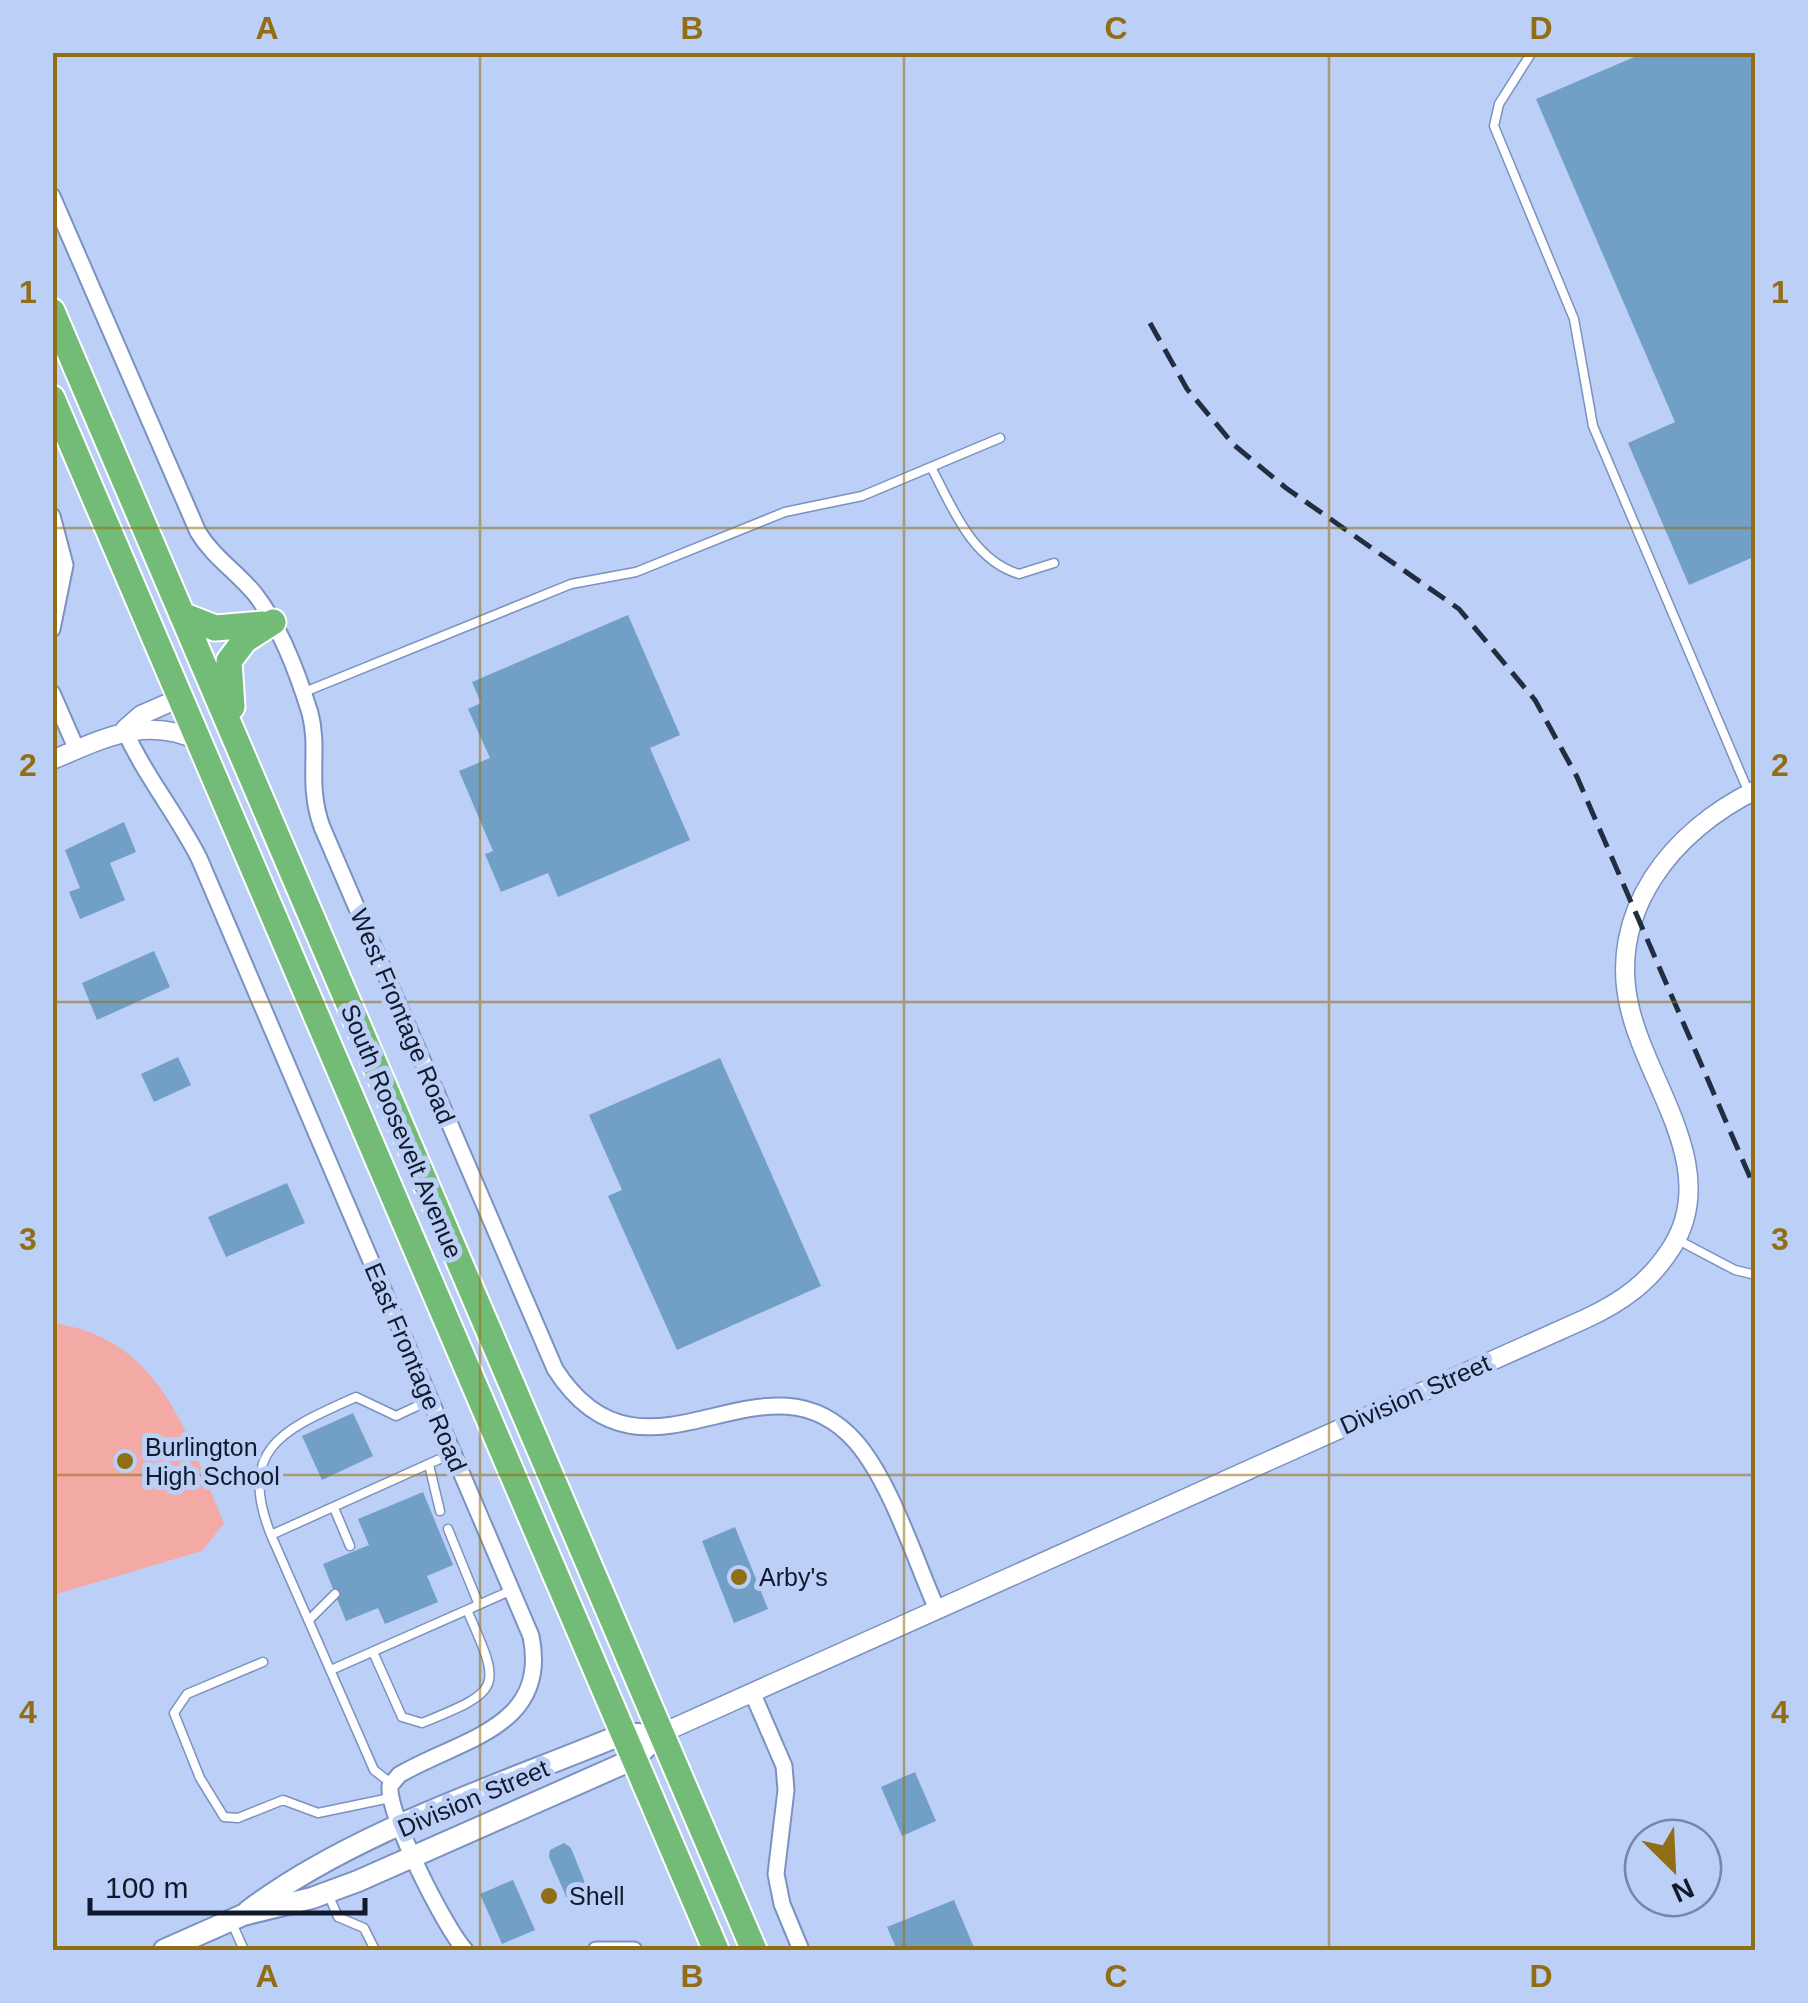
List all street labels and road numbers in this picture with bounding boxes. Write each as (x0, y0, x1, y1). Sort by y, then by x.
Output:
street label: West Frontage Road (345, 905, 461, 1127)
street label: South Roosevelt Avenue (336, 1000, 468, 1262)
street label: East Frontage Road (359, 1259, 473, 1475)
street label: Division Street (1336, 1348, 1494, 1440)
street label: Division Street (393, 1754, 553, 1842)

